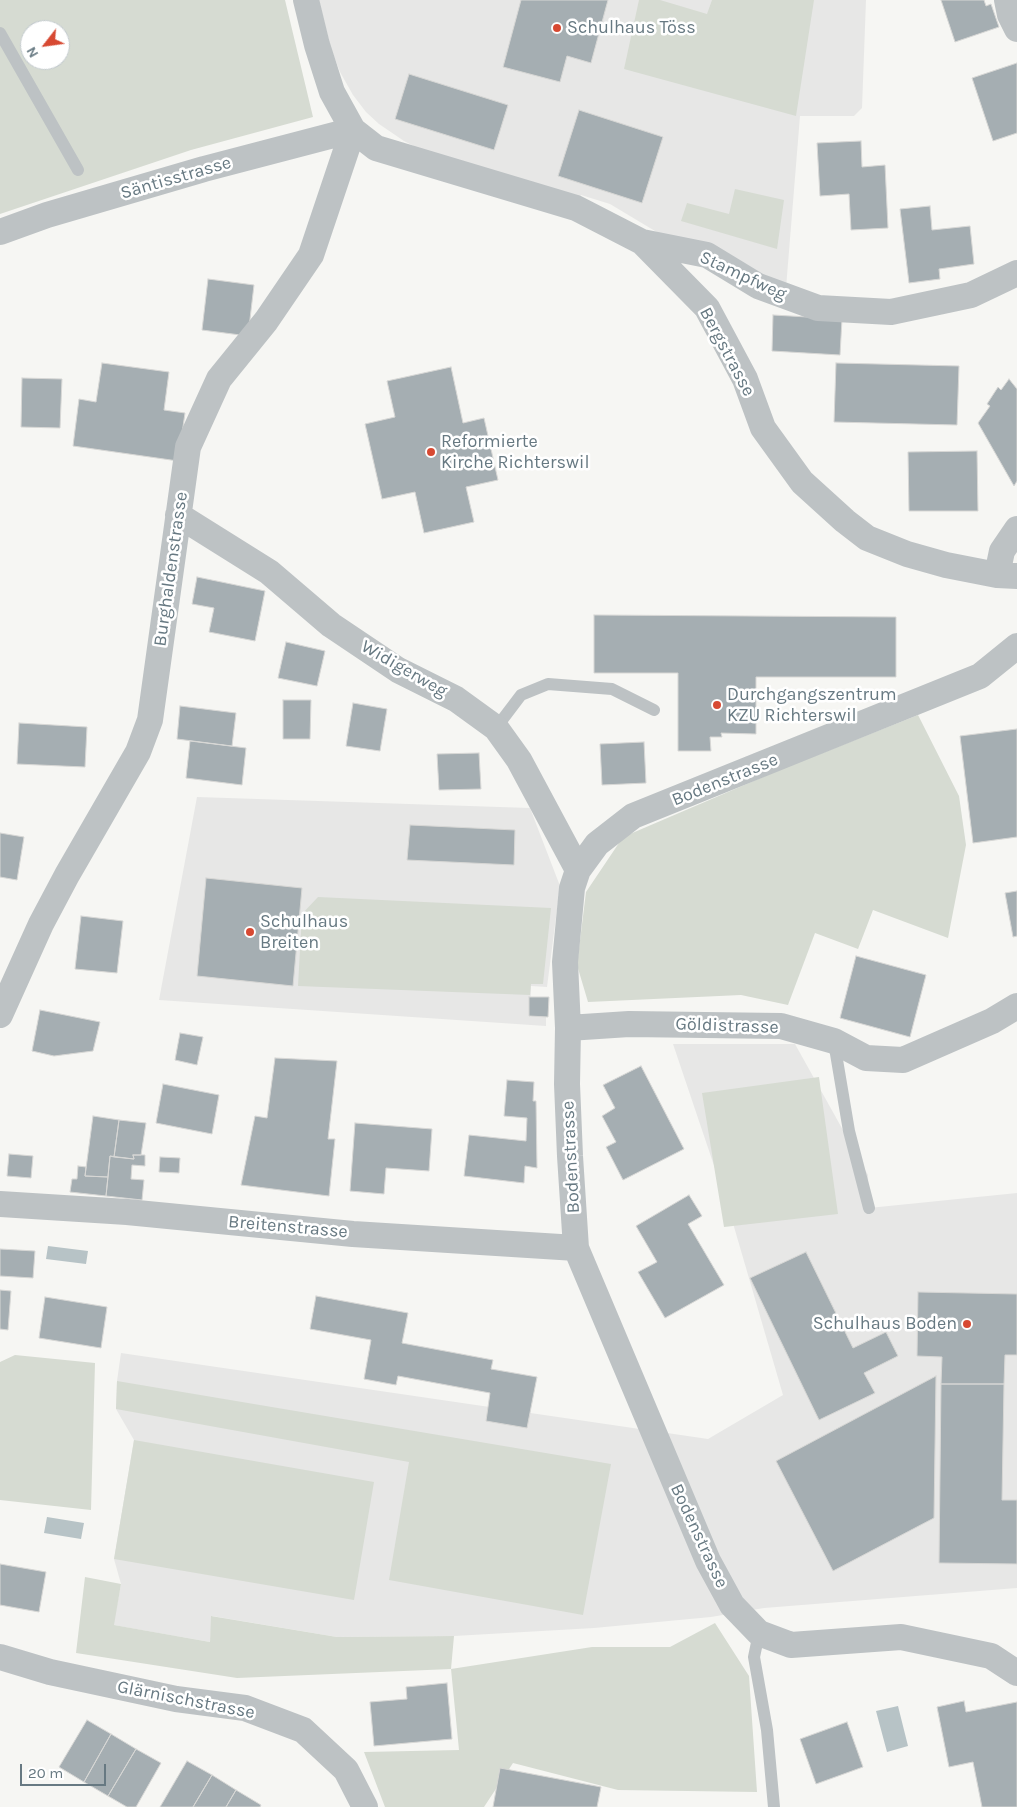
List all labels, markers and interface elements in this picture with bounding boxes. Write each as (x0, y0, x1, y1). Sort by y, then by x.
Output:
place label: Schulhaus Töss (567, 17, 696, 39)
north arrow (20, 20, 70, 70)
marker: Schulhaus Töss (551, 22, 563, 34)
text: N (23, 44, 42, 61)
street label: Säntisstrasse (118, 152, 234, 204)
street label: Stampfweg (696, 246, 790, 306)
street label: Bergstrasse (695, 304, 759, 400)
place label: Reformierte Kirche Richterswil (441, 431, 589, 474)
marker: Reformierte Kirche Richterswil (425, 446, 437, 458)
street label: Burghaldenstrasse (149, 490, 193, 648)
street label: Widigerweg (357, 636, 451, 702)
place label: Durchgangszentrum KZU Richterswil (727, 684, 897, 726)
marker: Durchgangszentrum KZU Richterswil (711, 699, 723, 711)
street label: Bodenstrasse (669, 749, 781, 811)
place label: Schulhaus Breiten (260, 911, 348, 954)
marker: Schulhaus Breiten (244, 926, 256, 938)
street label: Göldistrasse (675, 1013, 779, 1039)
street label: Bodenstrasse (557, 1100, 585, 1214)
street label: Breitenstrasse (227, 1211, 349, 1243)
place label: Schulhaus Boden (813, 1313, 957, 1335)
marker: Schulhaus Boden (961, 1318, 973, 1330)
street label: Bodenstrasse (665, 1480, 733, 1592)
street label: Glärnischstrasse (115, 1676, 257, 1724)
scale bar (22, 1754, 109, 1786)
text: 20 m (28, 1764, 63, 1782)

